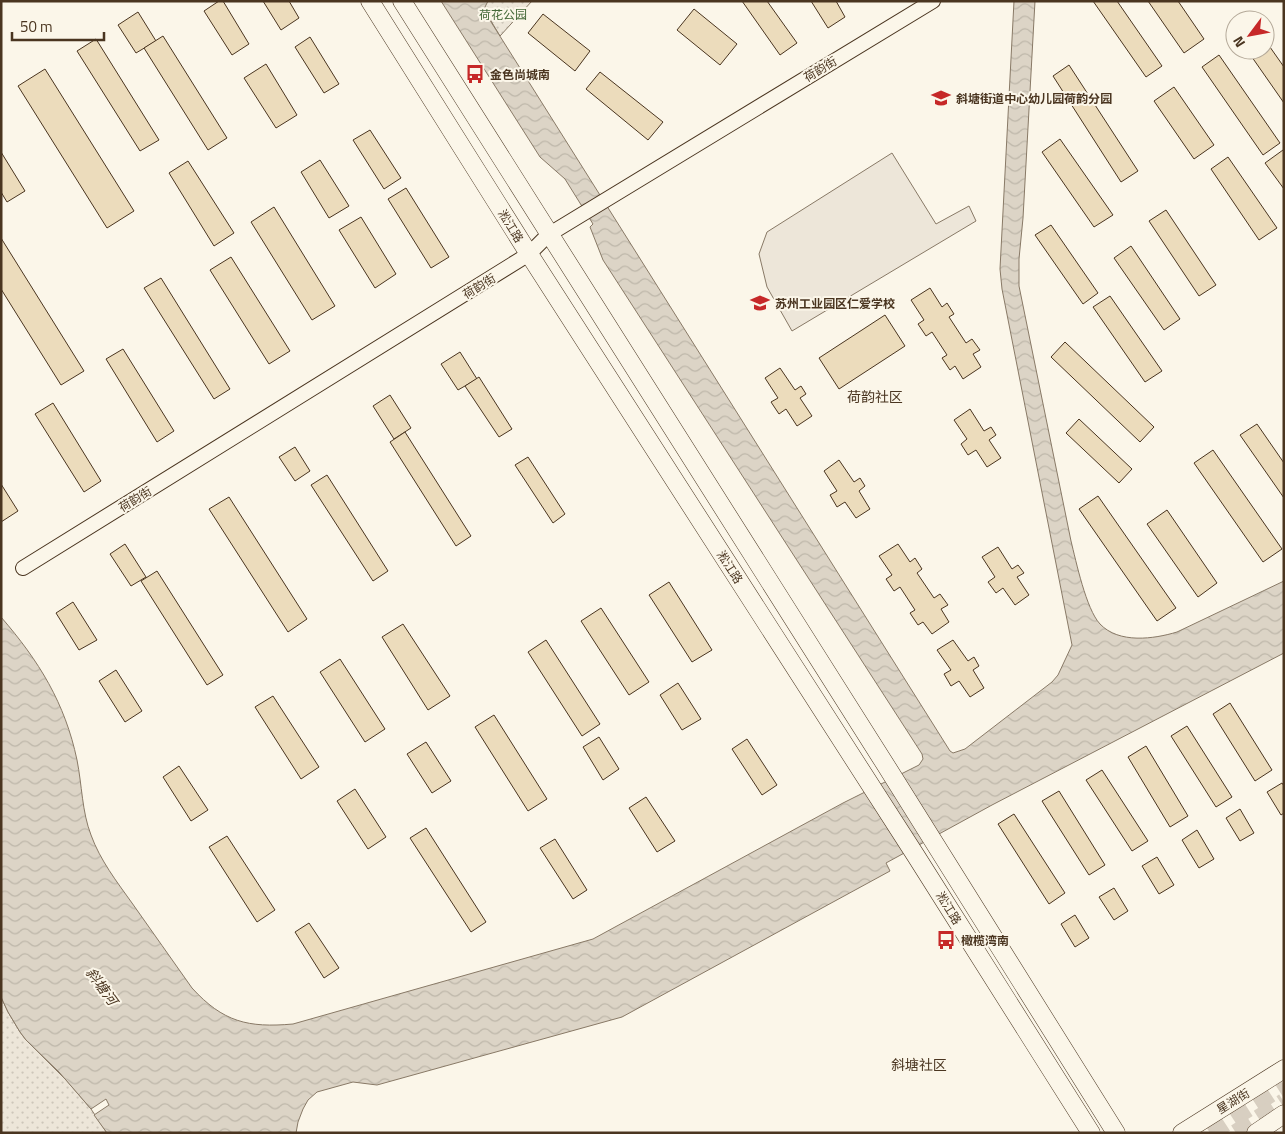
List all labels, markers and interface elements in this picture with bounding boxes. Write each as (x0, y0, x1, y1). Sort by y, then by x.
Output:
park label: 荷花公园 (479, 5, 527, 24)
scale bar (12, 10, 105, 42)
north arrow (1225, 10, 1275, 60)
text: 50 m (20, 15, 53, 38)
text: N (1227, 32, 1250, 52)
street label: 荷韵街 (800, 52, 840, 86)
bus stop icon: 金色尚城南 (464, 63, 486, 85)
place label: 金色尚城南 (490, 65, 550, 84)
school or university icon: 斜塘街道中心幼儿园荷韵分园 (930, 87, 952, 109)
place label: 斜塘街道中心幼儿园荷韵分园 (956, 89, 1112, 108)
street label: 淞江路 (493, 206, 529, 246)
street label: 荷韵街 (459, 268, 499, 304)
school or university icon: 苏州工业园区仁爱学校 (749, 292, 771, 314)
place label: 苏州工业园区仁爱学校 (775, 294, 895, 313)
district label: 荷韵社区 (847, 386, 903, 407)
street label: 荷韵街 (115, 481, 155, 517)
street label: 淞江路 (712, 547, 748, 587)
street label: 淞江路 (931, 888, 967, 928)
bus stop icon: 橄榄湾南 (935, 929, 957, 951)
place label: 橄榄湾南 (961, 931, 1009, 950)
water label: 斜塘河 (81, 963, 125, 1012)
district label: 斜塘社区 (891, 1054, 947, 1075)
street label: 星湖街 (1213, 1083, 1253, 1119)

